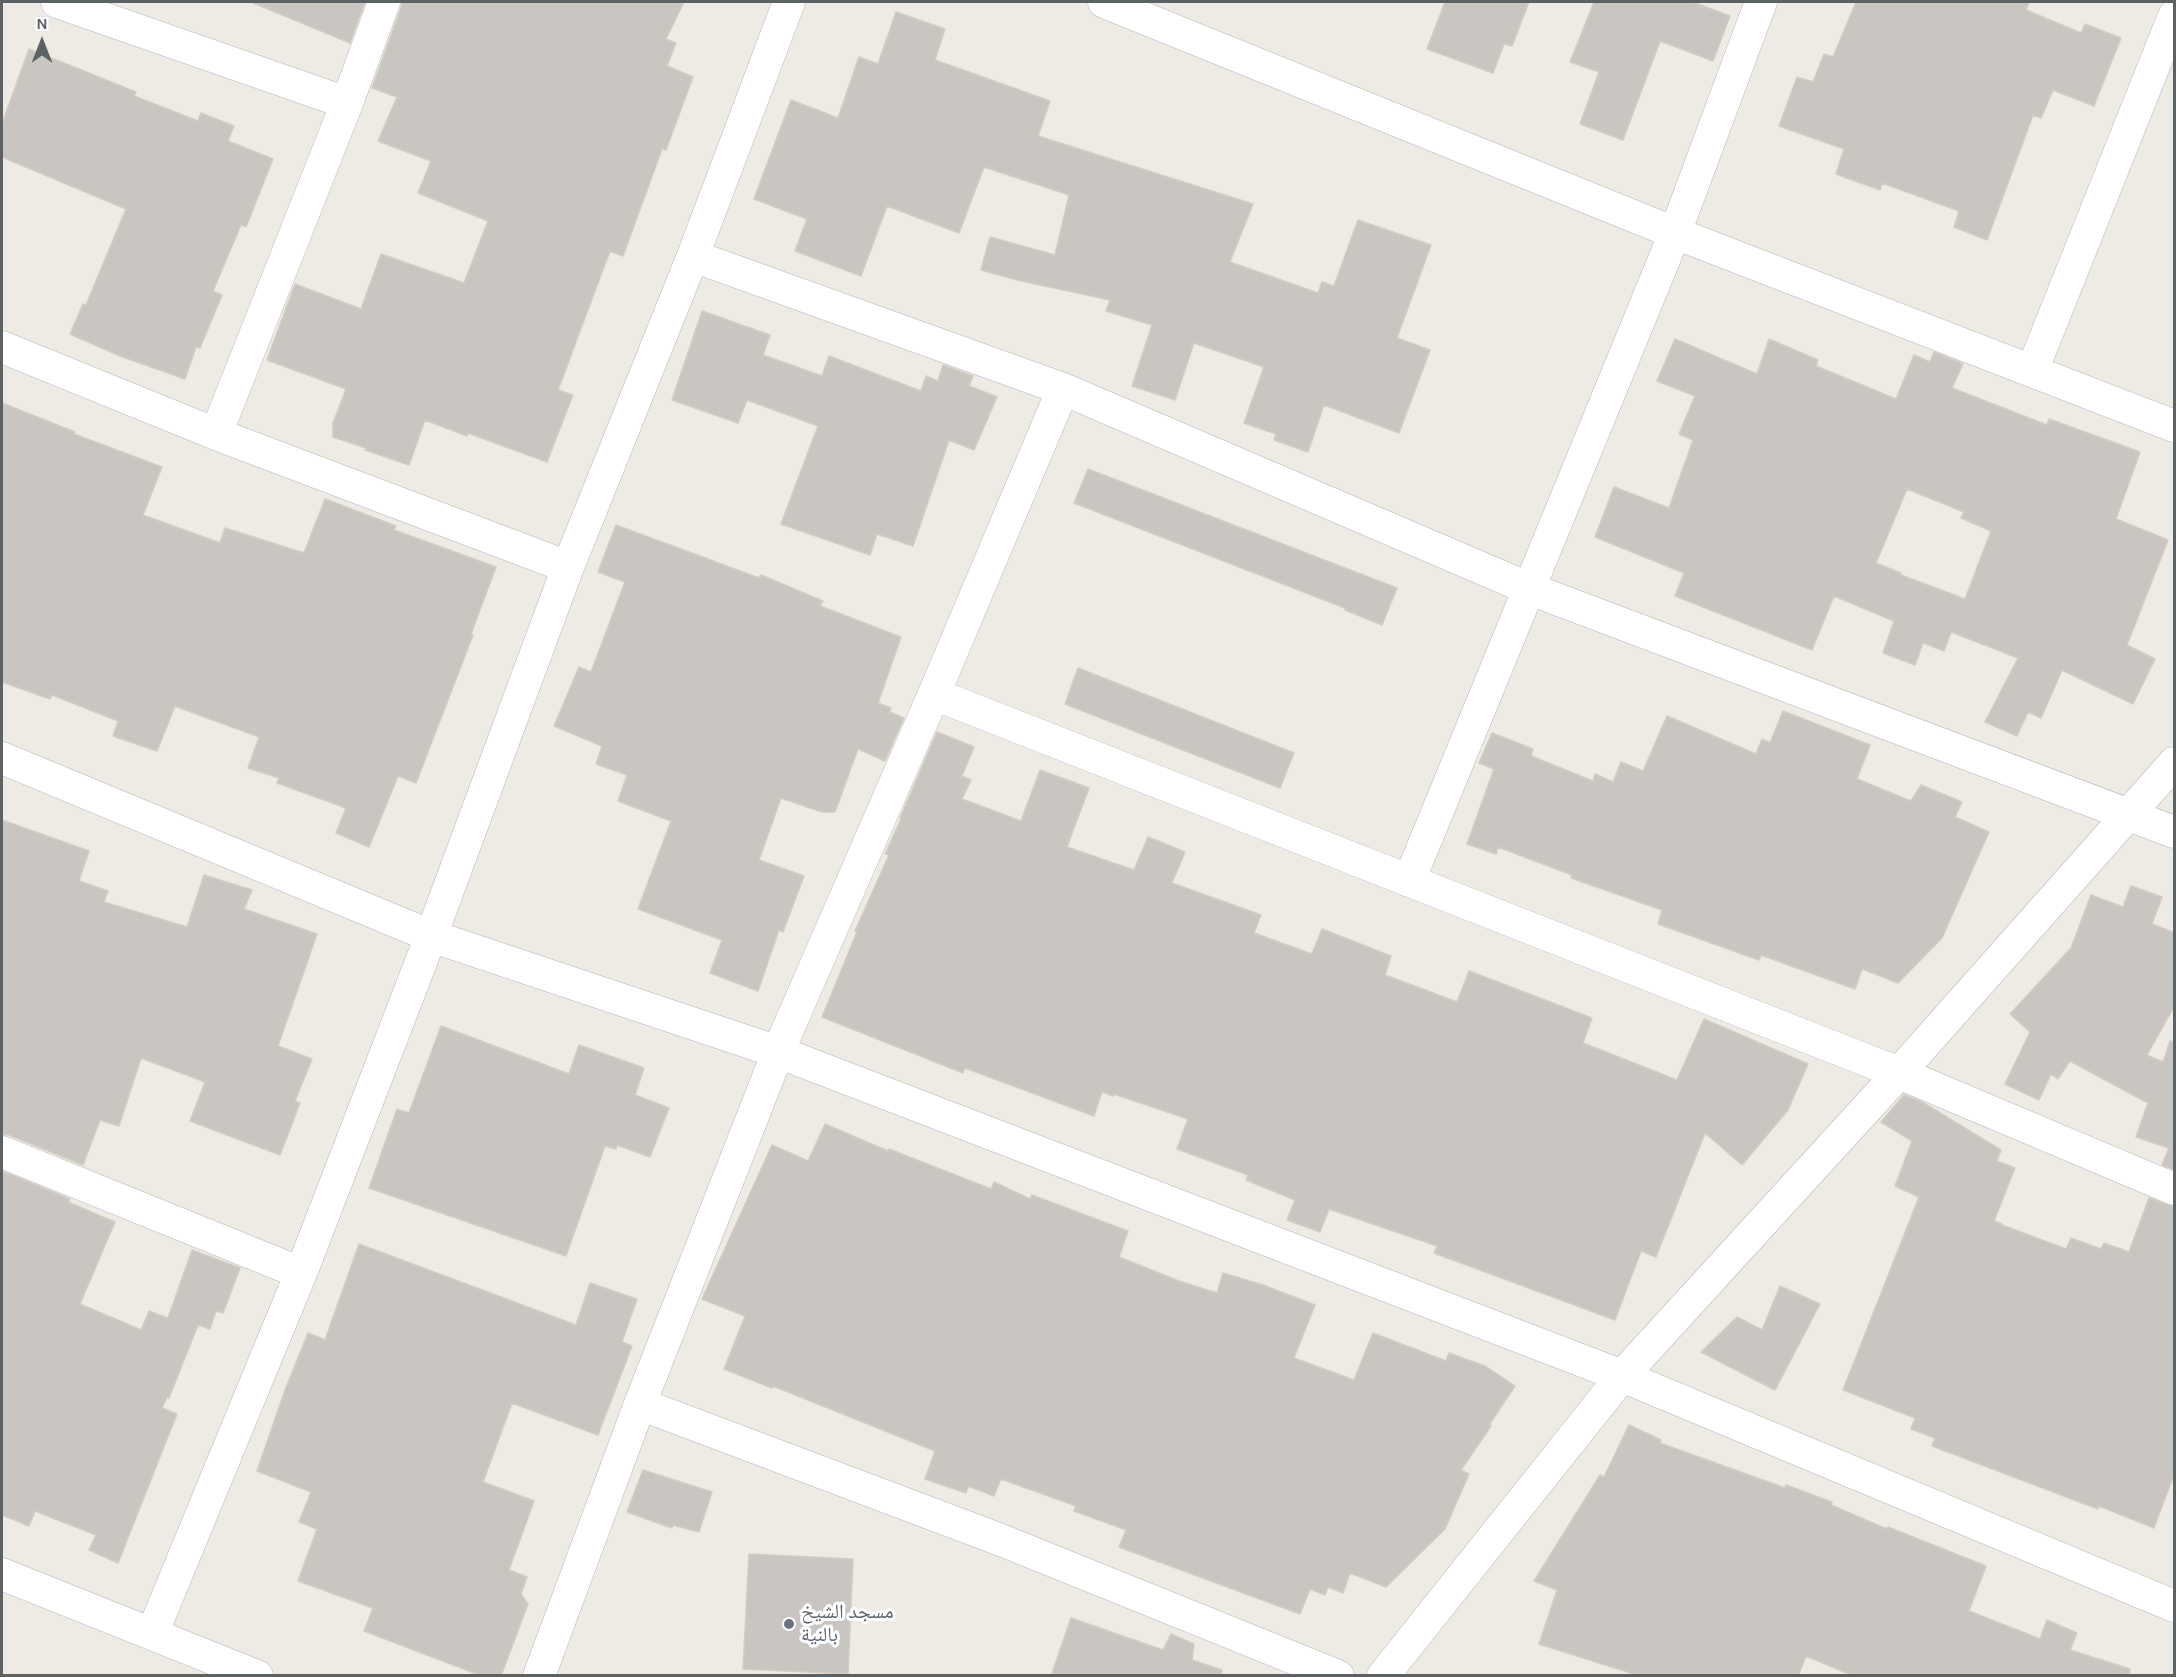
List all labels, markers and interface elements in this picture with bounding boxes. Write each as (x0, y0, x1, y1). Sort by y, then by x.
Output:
north arrow (12, 12, 72, 72)
text: N (36, 14, 48, 33)
place label: مسجد الشيخ بالنية (801, 1600, 894, 1647)
marker: مسجد الشيخ بالنية (782, 1617, 796, 1631)

